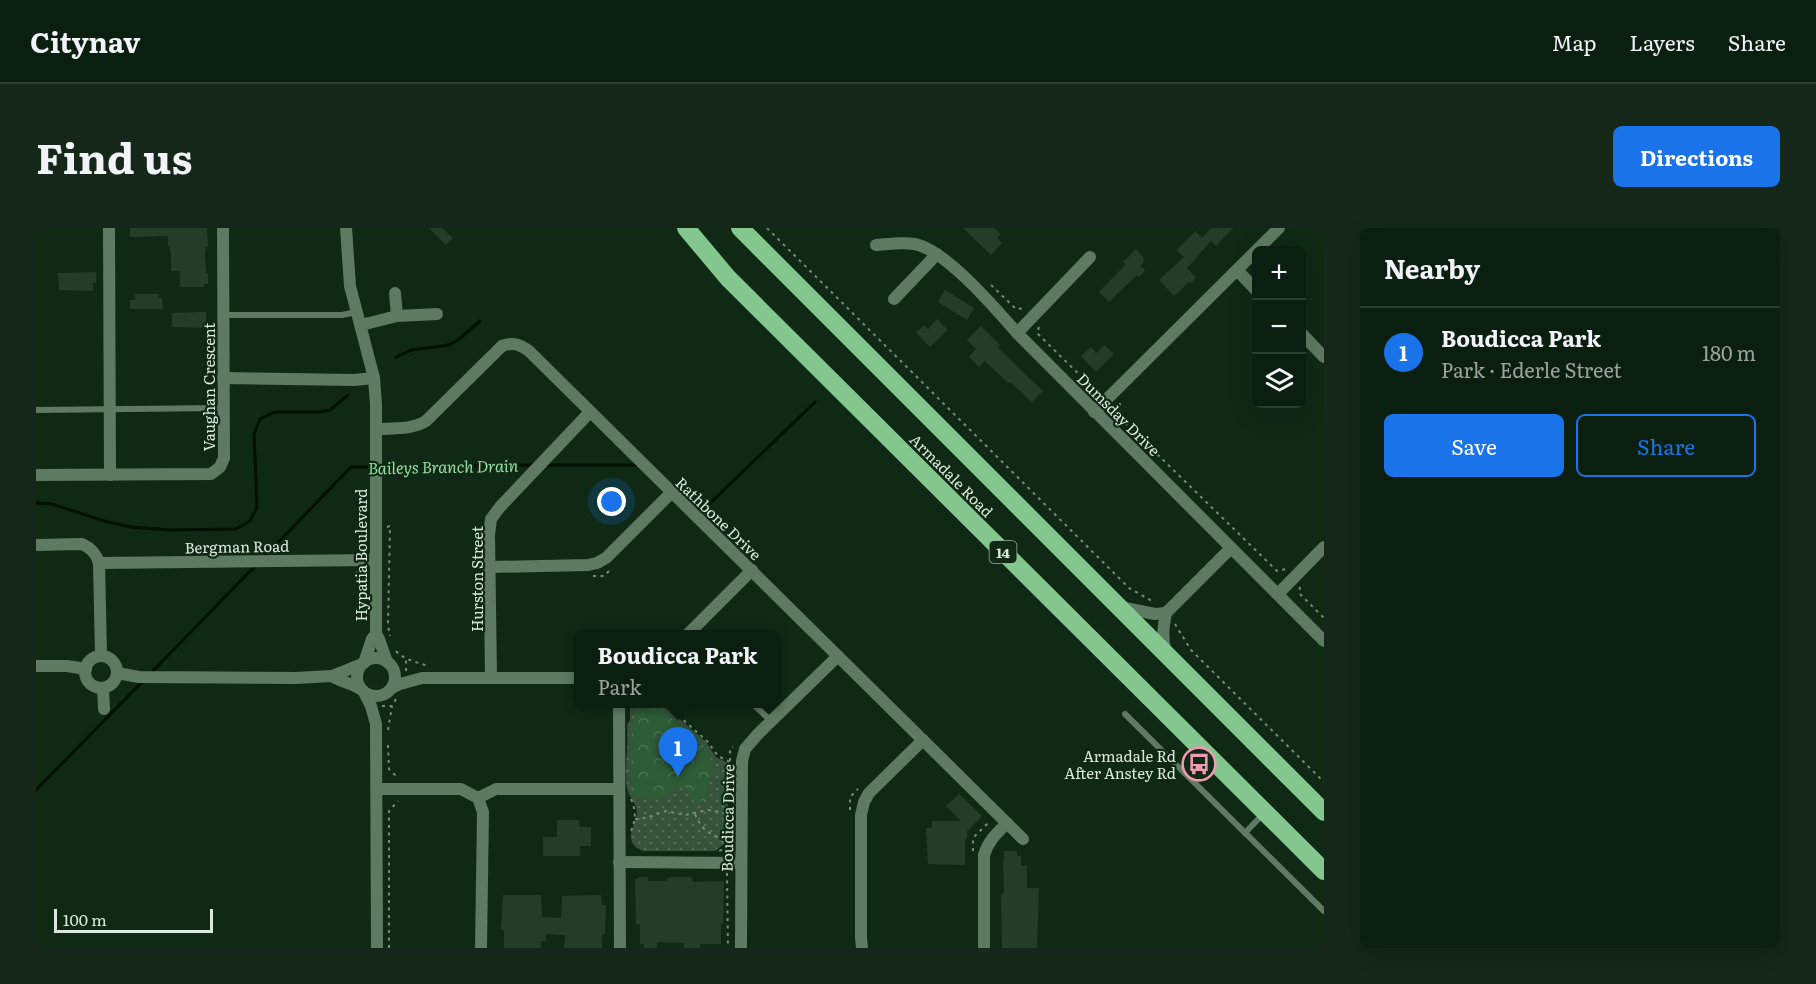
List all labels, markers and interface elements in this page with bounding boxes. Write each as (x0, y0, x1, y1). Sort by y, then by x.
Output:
text: Citynav (30, 20, 140, 62)
text: Map (1552, 26, 1597, 57)
text: Layers (1630, 26, 1695, 57)
text: Share (1728, 26, 1786, 57)
text: Find us (36, 125, 193, 187)
button: Directions (1613, 126, 1780, 187)
map controls (1252, 246, 1306, 408)
button: + (1252, 246, 1306, 300)
text: Nearby (1384, 248, 1480, 287)
button: − (1252, 300, 1306, 354)
text: Boudicca Park (1441, 321, 1601, 354)
street label: Vaughan Crescent (197, 323, 220, 451)
text: 1 (1399, 337, 1408, 367)
text: 180 m (1702, 337, 1756, 367)
button: layers (1252, 354, 1306, 408)
text: Park · Ederle Street (1441, 354, 1622, 384)
street label: Dumsday Drive (1072, 367, 1166, 461)
button: Save (1384, 414, 1564, 477)
button: Share (1576, 414, 1756, 477)
street label: Armadale Road (905, 428, 999, 522)
water label: Baileys Branch Drain (368, 453, 519, 479)
street label: Rathbone Drive (671, 471, 767, 565)
your location (597, 487, 626, 516)
street label: Hypatia Boulevard (349, 489, 372, 621)
street label: Hurston Street (465, 526, 488, 632)
street label: Bergman Road (184, 534, 290, 558)
road number: 14 (990, 541, 1016, 563)
popup (574, 630, 781, 708)
text: Boudicca Park (598, 638, 758, 671)
text: Park (598, 671, 641, 701)
pin: 1 (658, 728, 698, 777)
place label: Armadale Rd After Anstey Rd (1064, 744, 1176, 784)
bus stop icon: Armadale Rd After Anstey Rd (1181, 746, 1217, 782)
street label: Boudicca Drive (715, 764, 739, 872)
scale bar (54, 906, 213, 934)
text: 100 m (63, 907, 107, 931)

